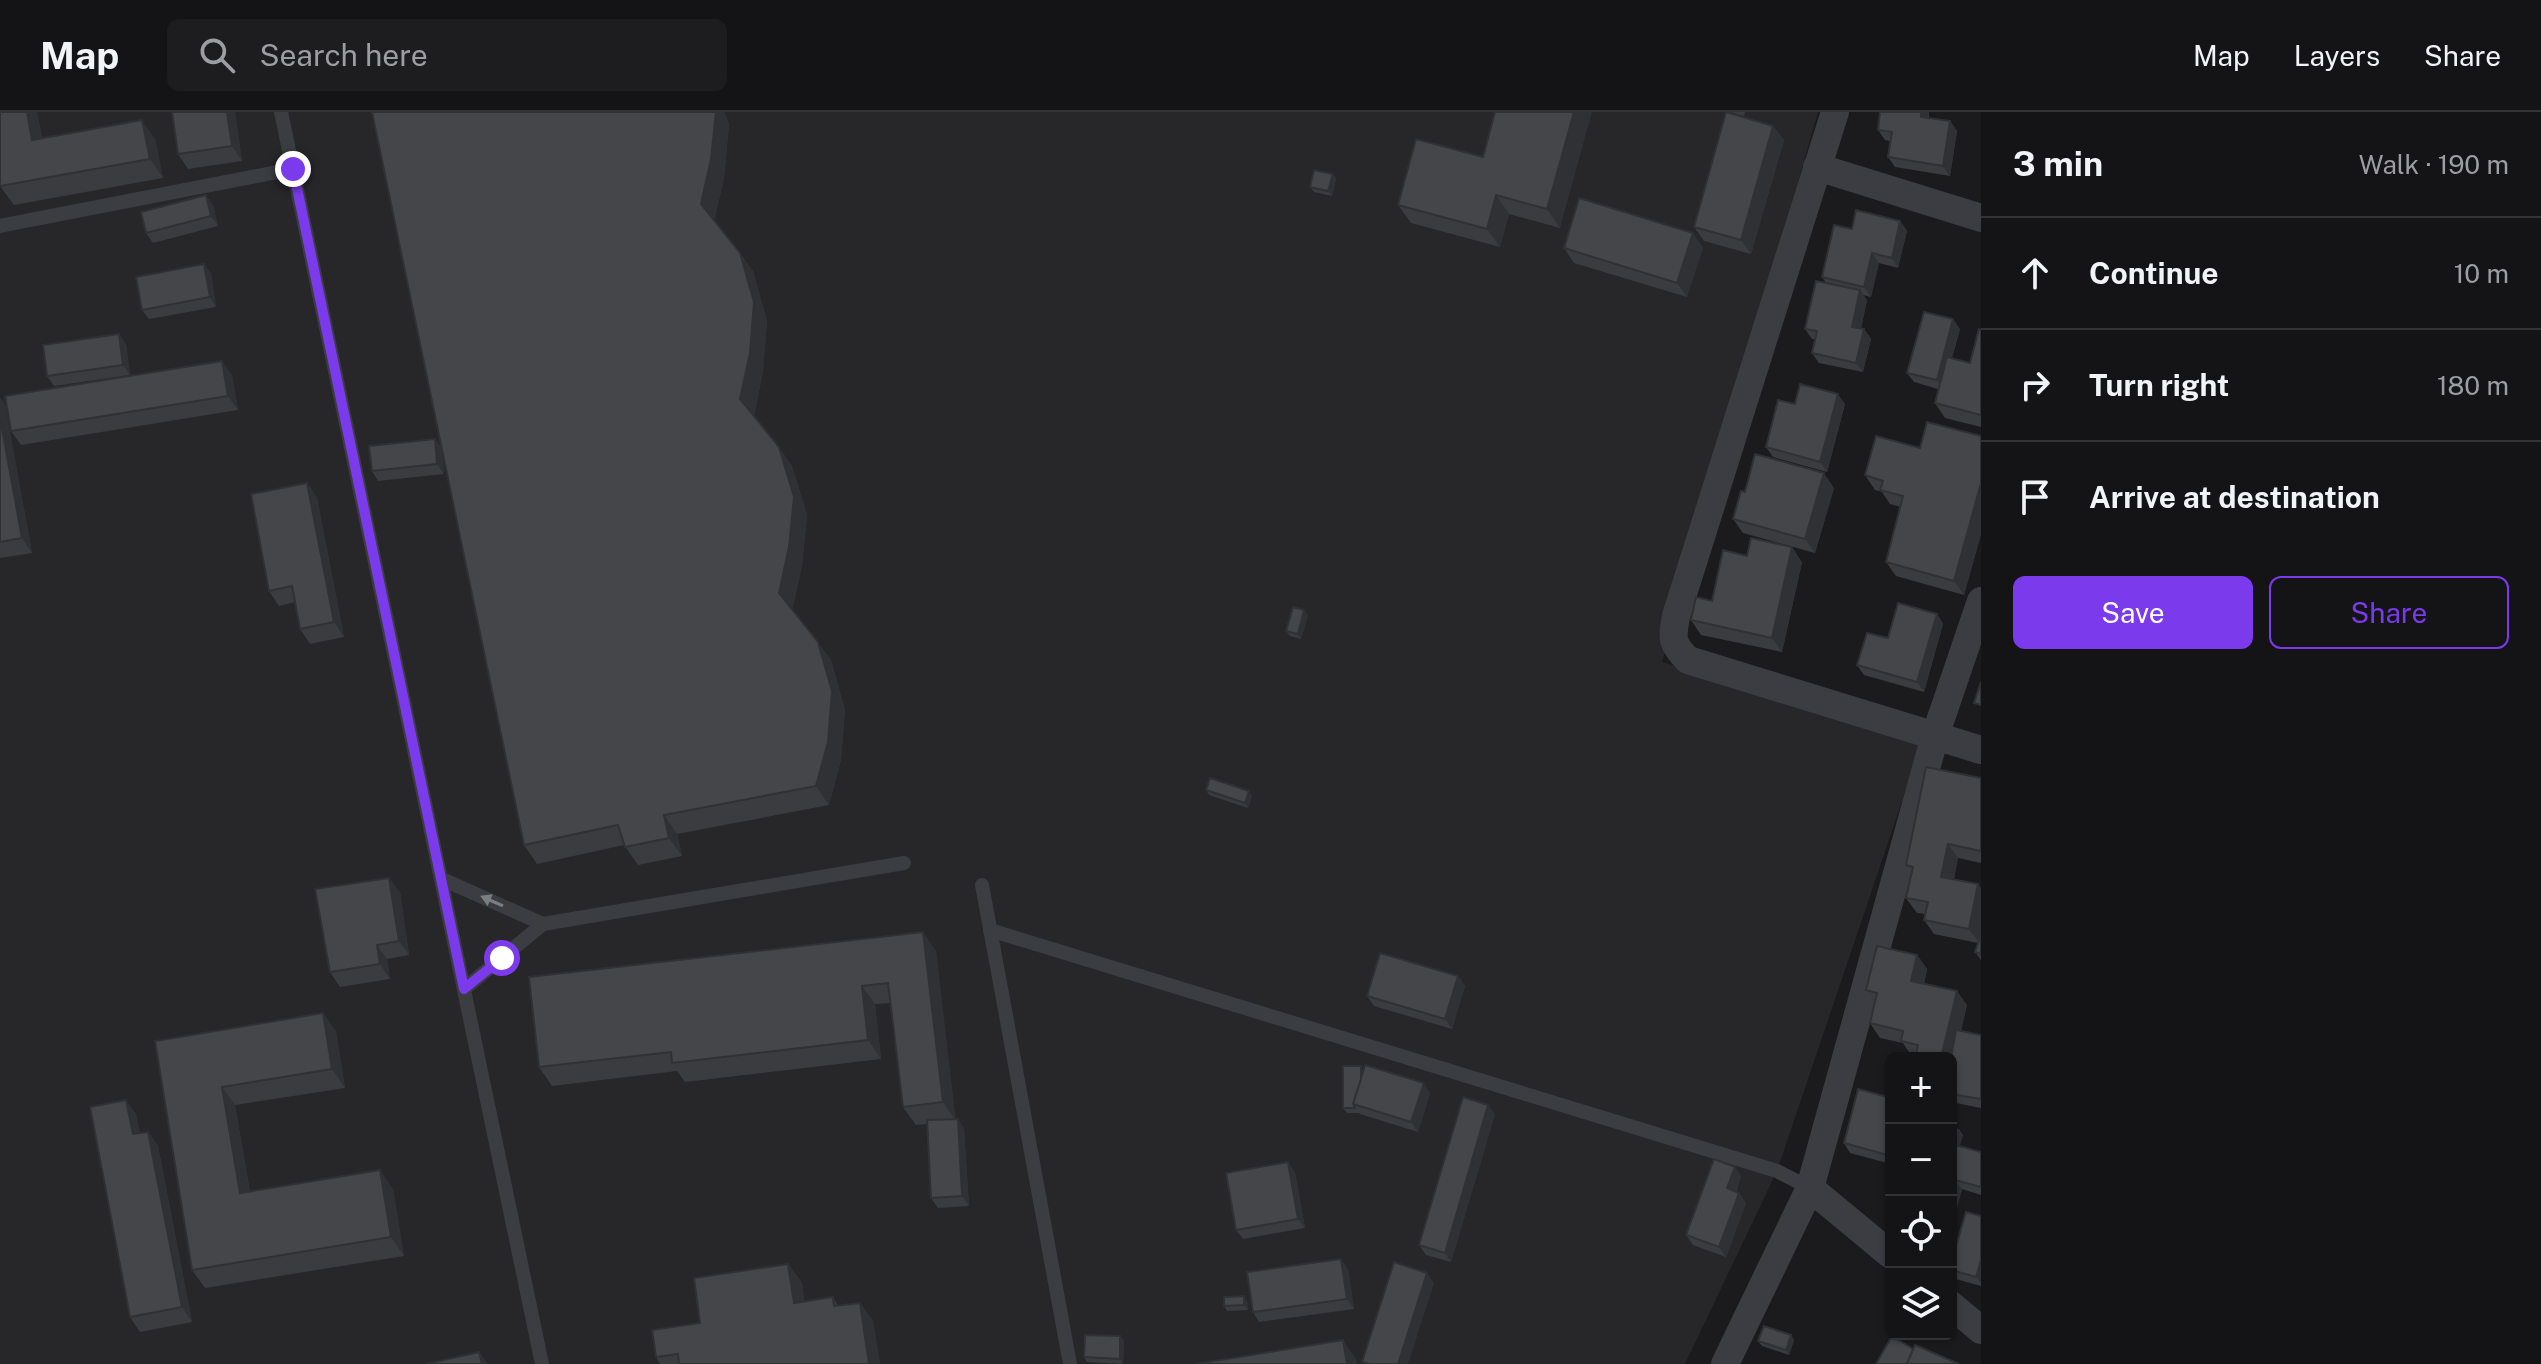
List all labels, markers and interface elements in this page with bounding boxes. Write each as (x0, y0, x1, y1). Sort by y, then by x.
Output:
search box (167, 19, 727, 91)
text: Map (40, 33, 119, 78)
icon: search (195, 33, 239, 77)
text: Search here (259, 37, 428, 73)
text: Map (2193, 39, 2250, 72)
text: Layers (2294, 39, 2380, 72)
text: Share (2424, 39, 2501, 72)
text: 3 min (2013, 144, 2103, 184)
text: Walk · 190 m (2359, 149, 2509, 180)
route end (275, 151, 311, 187)
icon: ahead (2013, 251, 2057, 295)
text: Continue (2089, 255, 2219, 291)
text: 10 m (2454, 258, 2509, 289)
icon: right (2013, 363, 2057, 407)
text: Turn right (2089, 367, 2229, 403)
text: 180 m (2437, 370, 2509, 401)
icon: arrive (2013, 475, 2057, 519)
text: Arrive at destination (2089, 479, 2380, 515)
button: Save (2013, 576, 2253, 649)
button: Share (2269, 576, 2509, 649)
one-way arrow (480, 894, 504, 908)
route start (484, 940, 520, 976)
map controls (1885, 1052, 1957, 1340)
button: + (1885, 1052, 1957, 1124)
button: − (1885, 1124, 1957, 1196)
button: locate (1885, 1196, 1957, 1268)
button: layers (1885, 1268, 1957, 1340)

